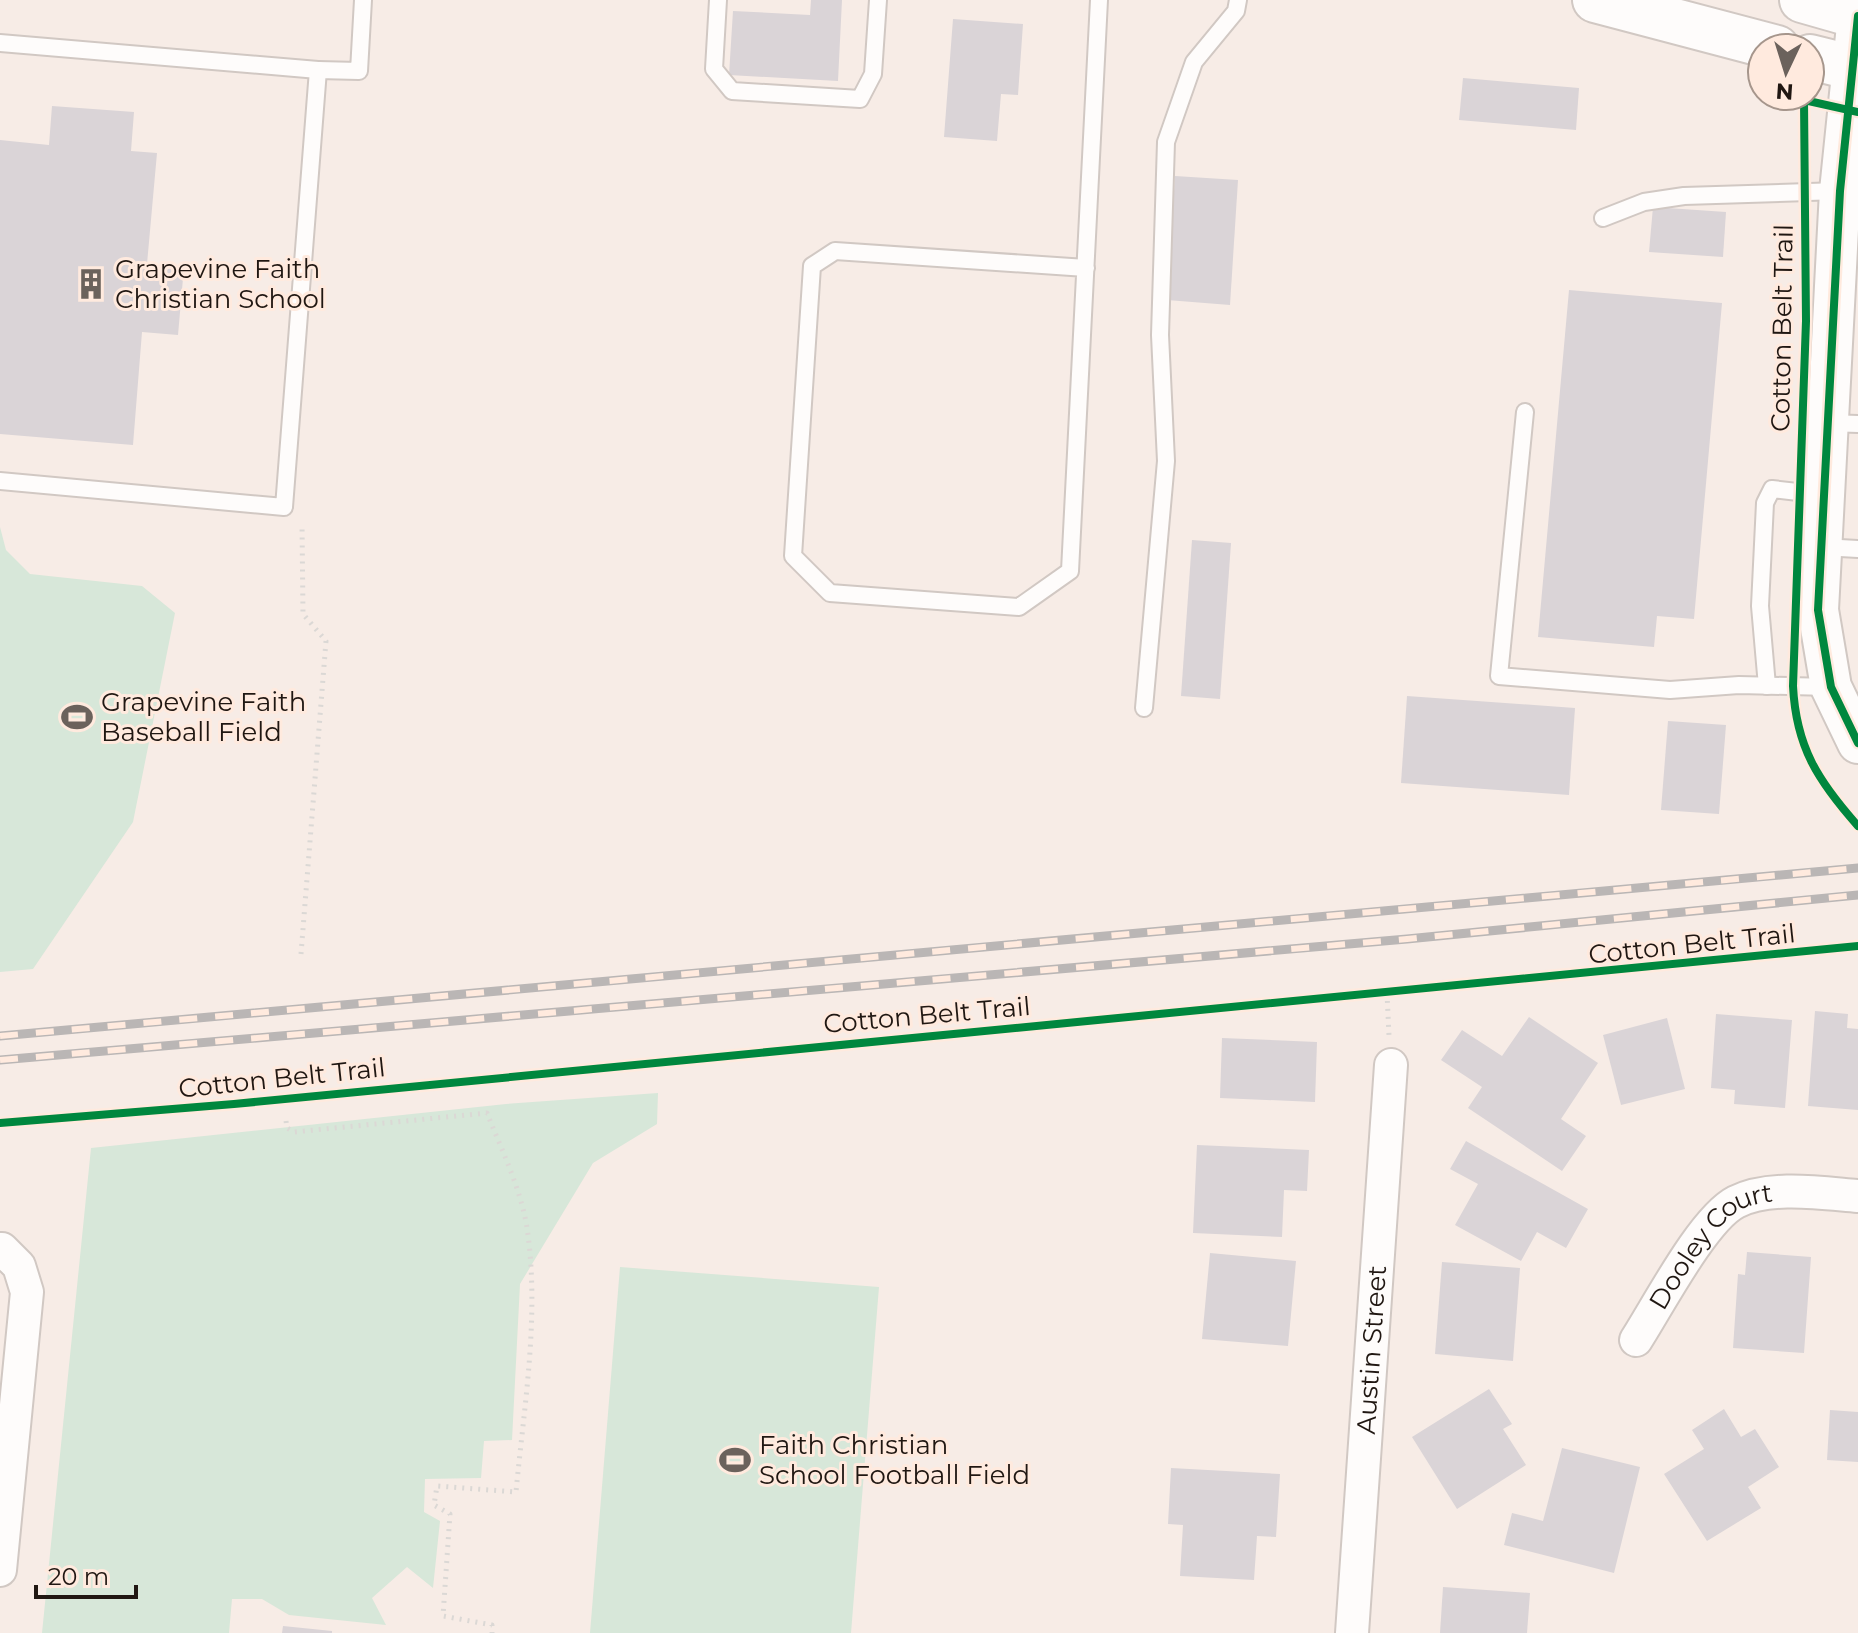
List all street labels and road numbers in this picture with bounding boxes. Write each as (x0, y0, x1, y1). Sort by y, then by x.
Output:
street label: Cotton Belt Trail (1764, 224, 1800, 432)
street label: Cotton Belt Trail (1587, 917, 1797, 971)
street label: Cotton Belt Trail (822, 990, 1032, 1040)
street label: Cotton Belt Trail (177, 1051, 387, 1105)
street label: Dooley Court (1642, 1177, 1774, 1315)
street label: Austin Street (1350, 1264, 1393, 1435)

